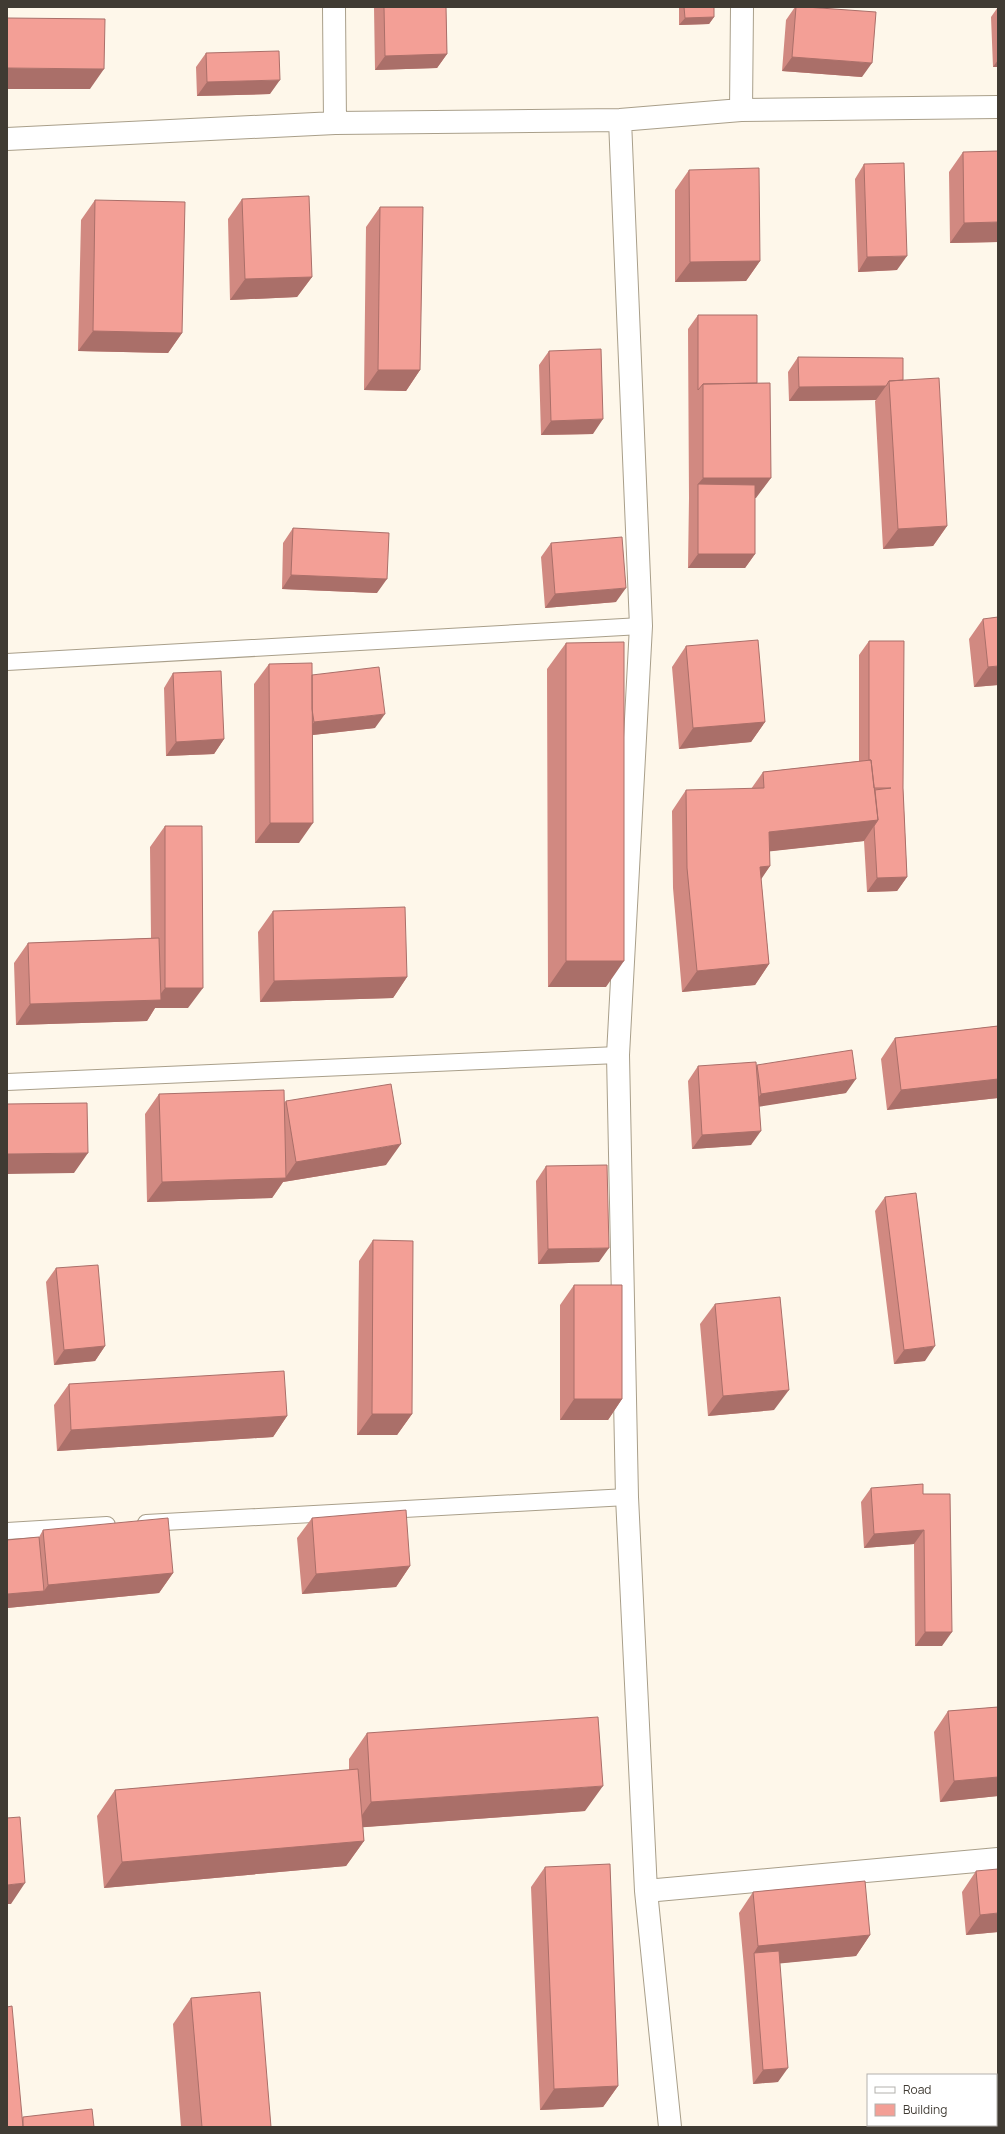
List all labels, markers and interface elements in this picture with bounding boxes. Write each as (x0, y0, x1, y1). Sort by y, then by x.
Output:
legend (867, 2074, 997, 2126)
text: Road (903, 2081, 931, 2098)
text: Building (903, 2101, 947, 2118)

